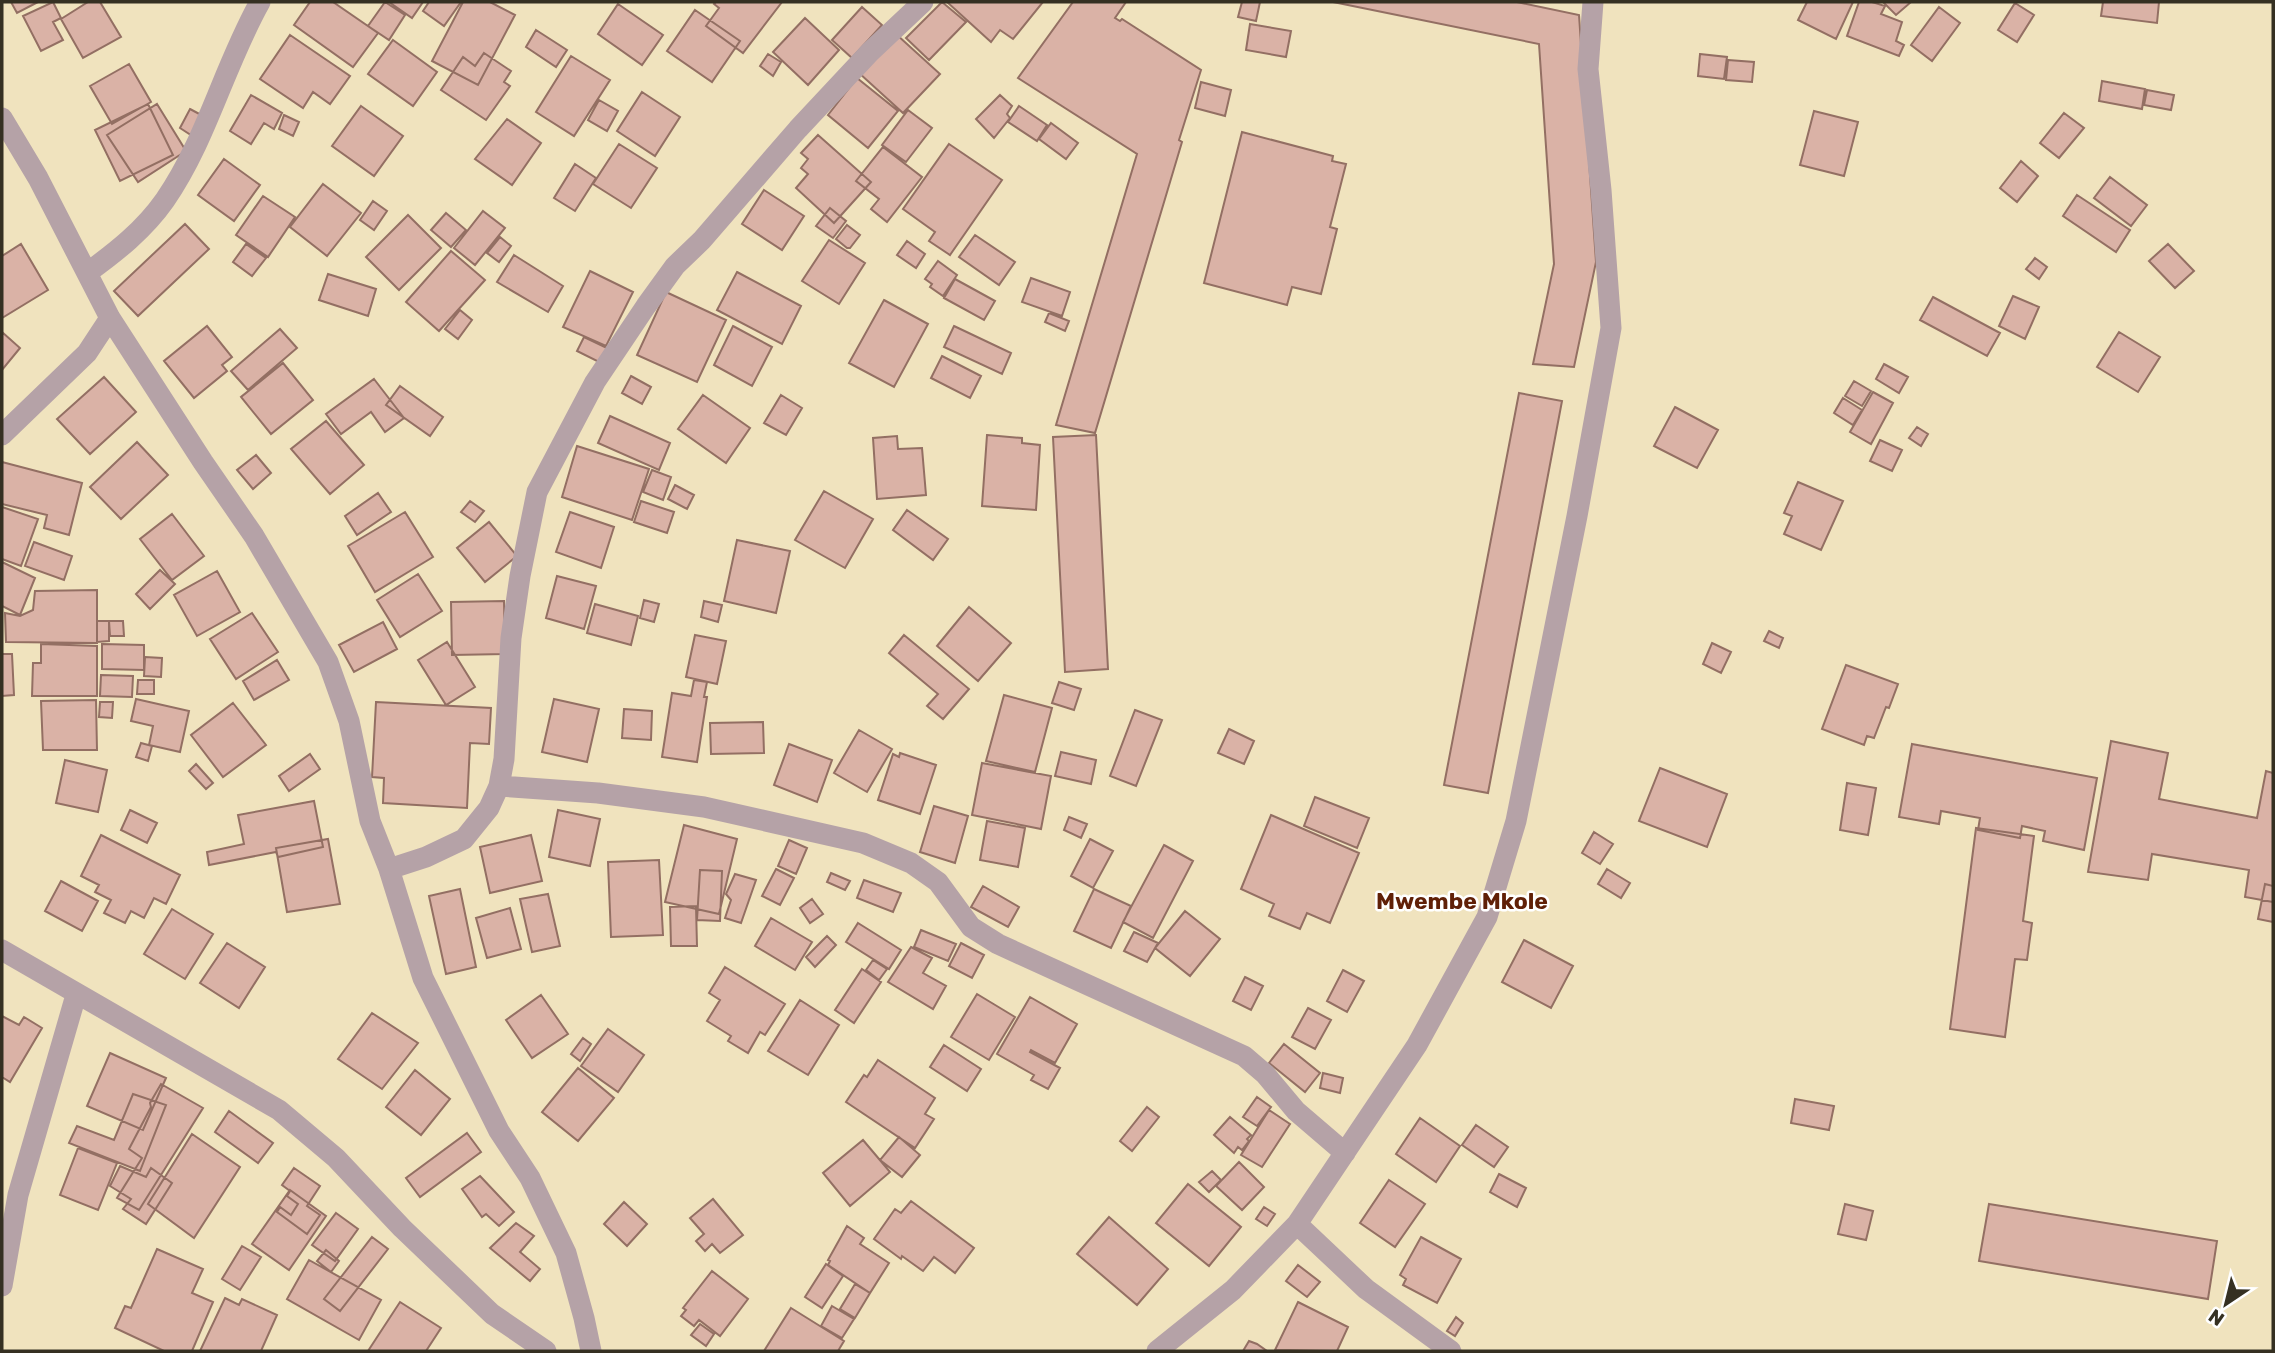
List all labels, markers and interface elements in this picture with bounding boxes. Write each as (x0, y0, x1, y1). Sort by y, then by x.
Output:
district label: Mwembe Mkole (1376, 887, 1548, 915)
north arrow (2191, 1269, 2261, 1339)
text: N (2204, 1304, 2229, 1331)

